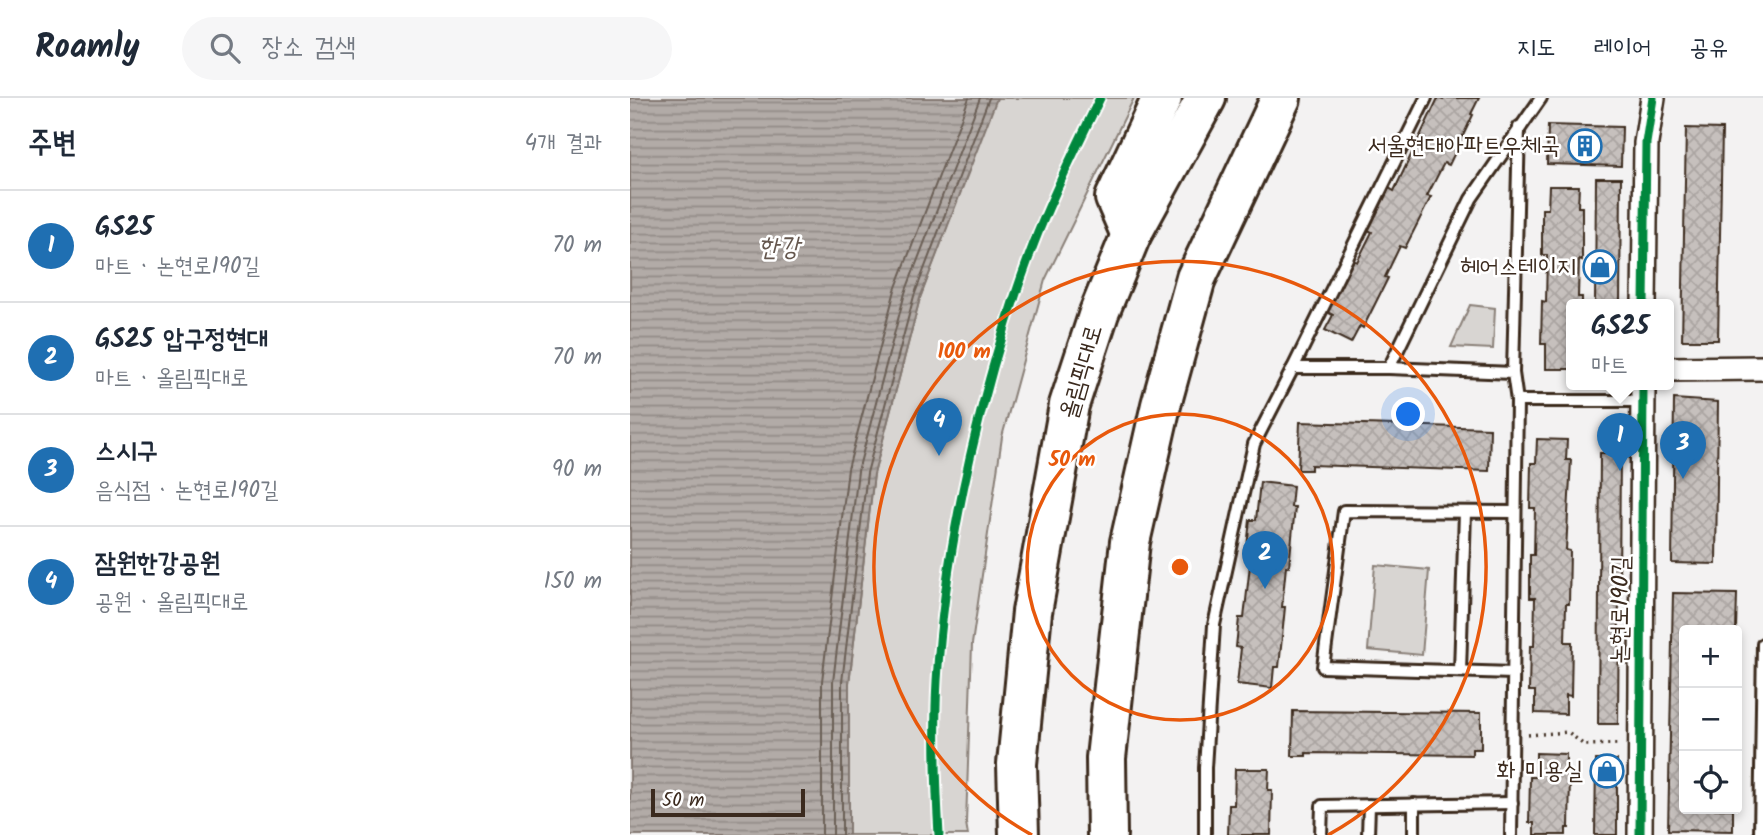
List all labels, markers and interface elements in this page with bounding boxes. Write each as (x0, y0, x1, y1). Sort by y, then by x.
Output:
search box (182, 17, 672, 80)
text: Roamly (35, 22, 140, 75)
text: 장소 검색 (262, 27, 356, 69)
icon: search (206, 29, 244, 67)
text: 지도 (1517, 29, 1555, 68)
text: 레이어 (1593, 29, 1651, 68)
text: 공유 (1689, 29, 1728, 68)
text: 주변 (28, 120, 76, 168)
text: 4개 결과 (525, 126, 602, 162)
place label: 서울현대아파트우체국 (1367, 127, 1560, 166)
building icon: 서울현대아파트우체국 (1566, 127, 1604, 165)
text: GS25 (95, 207, 153, 249)
water label: 한강 (758, 227, 803, 269)
text: 1 (48, 228, 54, 264)
text: 70 m (552, 228, 602, 264)
place label: 헤어스테이지 (1460, 248, 1576, 287)
shop icon: 헤어스테이지 (1581, 248, 1619, 286)
text: 마트 · 논현로190길 (95, 249, 260, 285)
popup (1566, 299, 1674, 390)
text: GS25 (1591, 306, 1649, 348)
text: GS25 압구정현대 (95, 319, 268, 361)
street label: 올림픽대로 (1050, 320, 1114, 424)
text: 100 m (937, 336, 991, 369)
text: 2 (44, 340, 58, 376)
text: 70 m (552, 340, 602, 376)
text: 마트 (1591, 348, 1628, 384)
text: 마트 · 올림픽대로 (95, 361, 248, 397)
your location (1391, 397, 1425, 431)
pin: 4 (916, 398, 962, 456)
pin: 1 (1597, 413, 1643, 471)
pin: 3 (1660, 421, 1706, 479)
text: 스시구 (95, 431, 158, 473)
text: 50 m (1048, 444, 1095, 477)
text: 3 (45, 452, 57, 488)
text: 90 m (552, 452, 602, 488)
text: 음식점 · 논현로190길 (95, 473, 278, 509)
pin: 2 (1242, 531, 1288, 589)
text: 잠원한강공원 (95, 543, 221, 585)
centre of rings (1168, 555, 1192, 579)
street label: 논현로190길 (1601, 555, 1641, 665)
text: 4 (45, 564, 57, 600)
text: 150 m (543, 564, 602, 600)
text: 공원 · 올림픽대로 (95, 585, 248, 621)
map controls (1679, 625, 1742, 814)
button: + (1679, 625, 1742, 688)
button: − (1679, 688, 1742, 751)
button: locate (1679, 751, 1742, 814)
place label: 화 미용실 (1496, 752, 1583, 791)
shop icon: 화 미용실 (1588, 752, 1626, 790)
scale bar (651, 786, 805, 818)
text: 50 m (662, 786, 704, 816)

